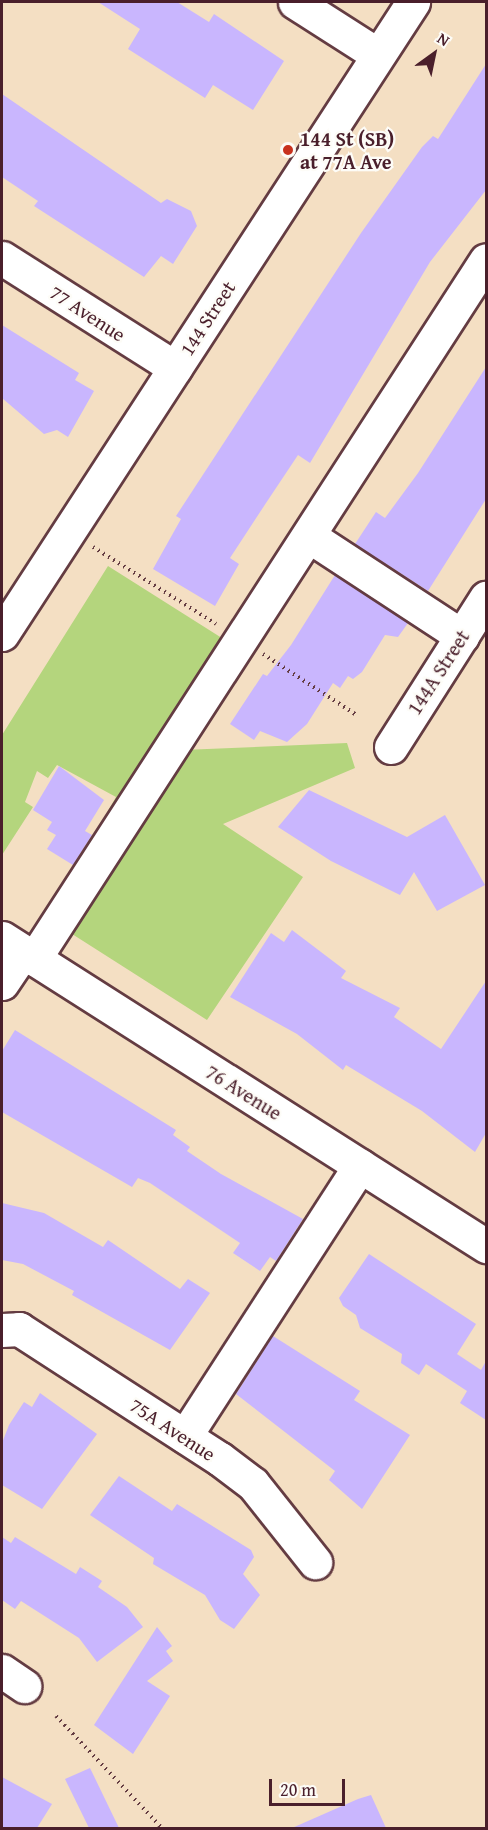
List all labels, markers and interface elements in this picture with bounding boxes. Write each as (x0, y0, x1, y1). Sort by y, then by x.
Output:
north arrow (404, 24, 464, 84)
text: N (433, 26, 455, 52)
place label: 144 St (SB) at 77A Ave (300, 126, 394, 173)
marker: 144 St (SB) at 77A Ave (281, 143, 295, 157)
street label: 144 Street (174, 276, 240, 360)
street label: 77 Avenue (46, 280, 130, 346)
street label: 144A Street (402, 625, 474, 719)
street label: 76 Avenue (202, 1059, 286, 1125)
street label: 75A Avenue (126, 1392, 220, 1466)
scale bar (272, 1767, 348, 1805)
text: 20 m (280, 1776, 316, 1803)

